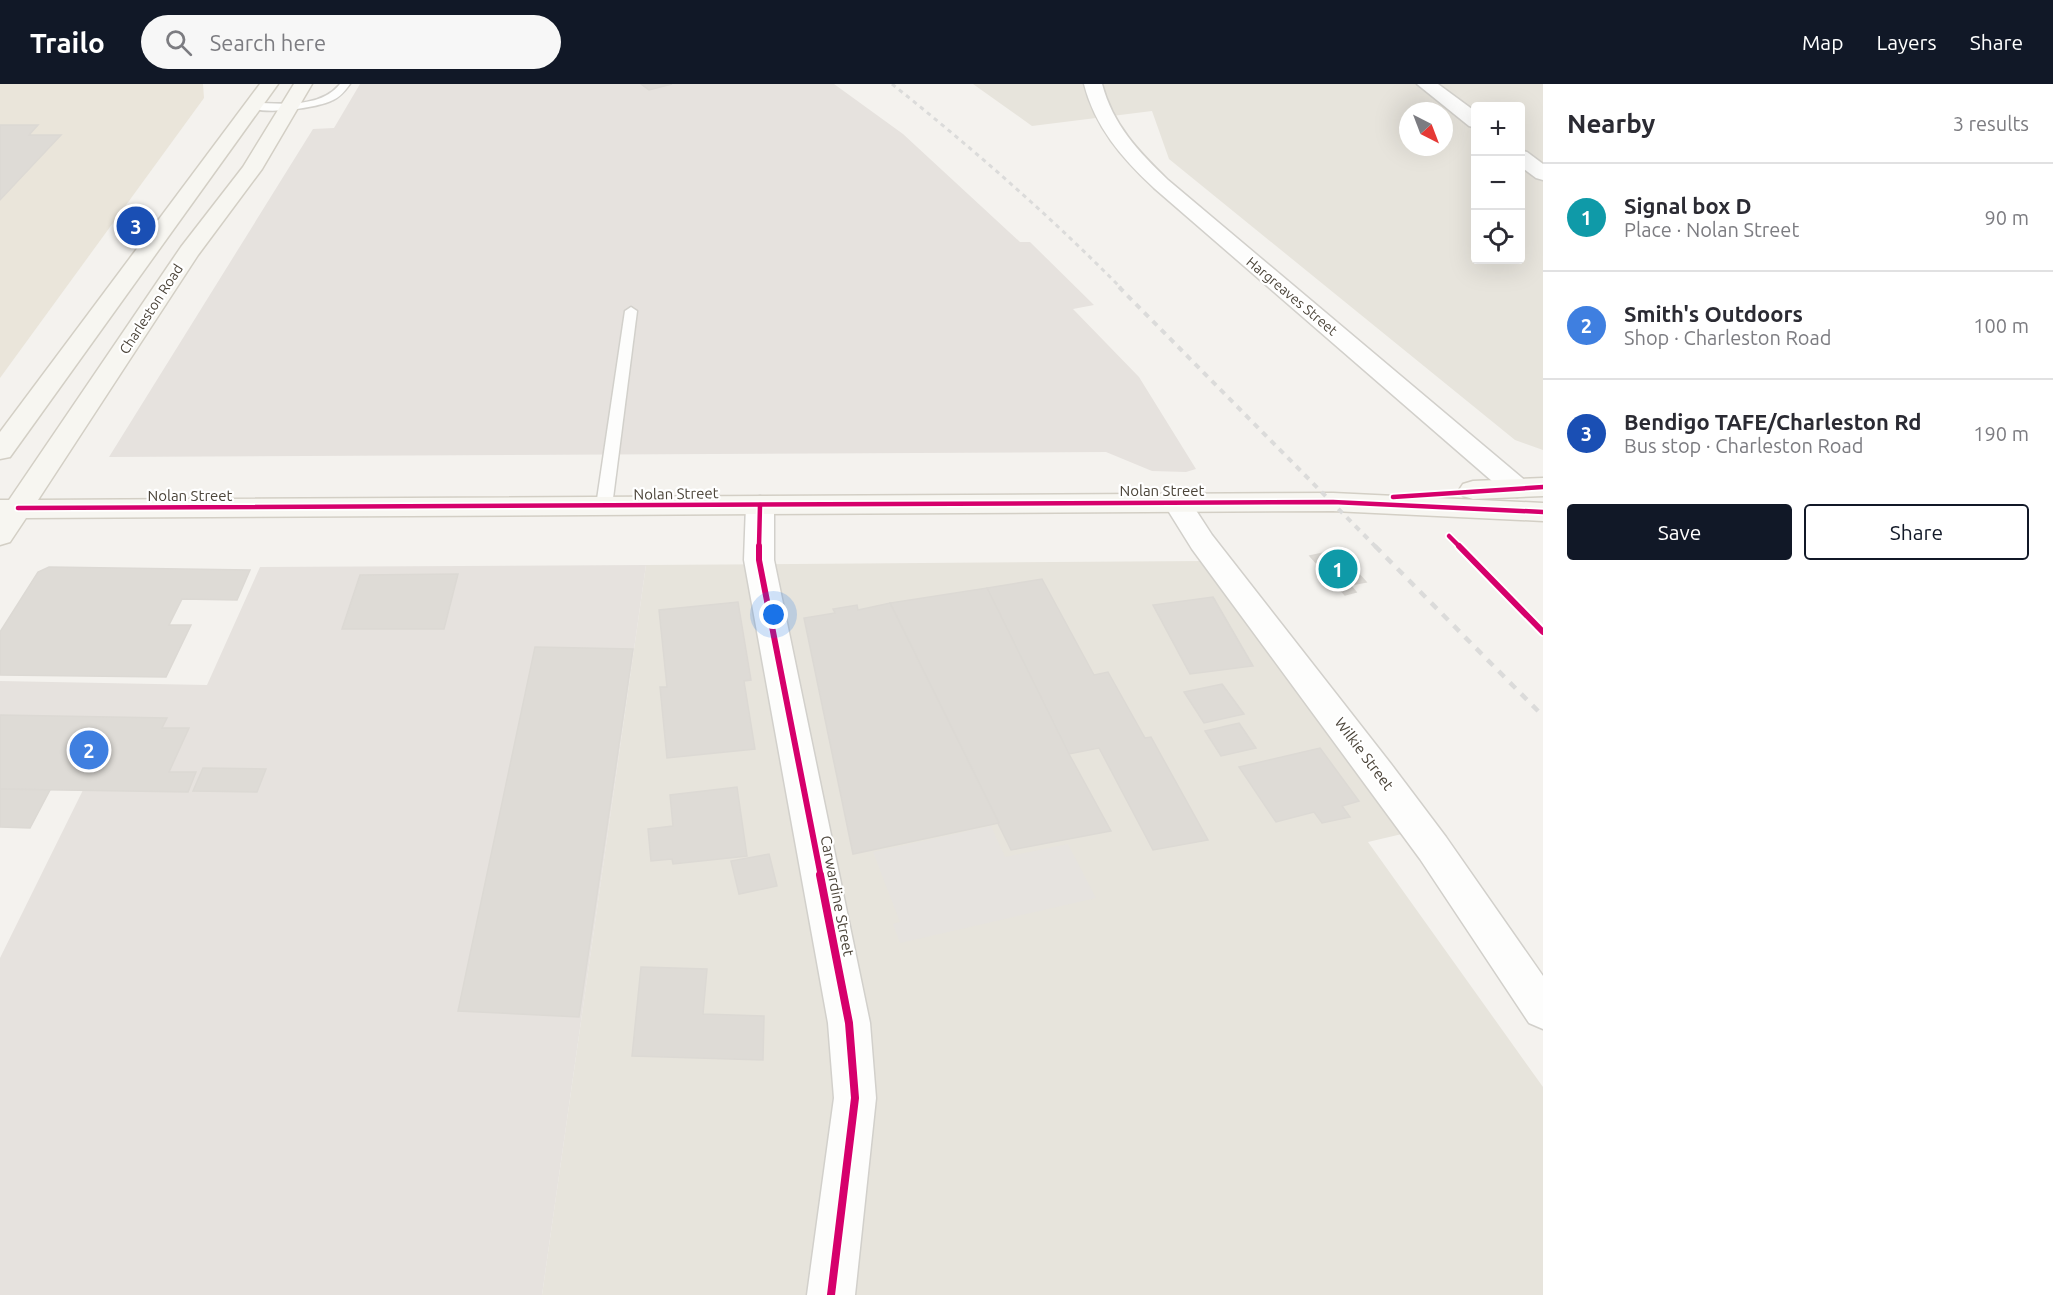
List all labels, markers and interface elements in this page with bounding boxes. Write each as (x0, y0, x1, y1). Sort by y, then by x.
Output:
search box (141, 15, 561, 69)
icon: search (162, 26, 195, 59)
text: Trailo (30, 27, 105, 58)
text: Search here (210, 30, 326, 55)
text: Map (1802, 30, 1843, 54)
text: Layers (1876, 30, 1937, 54)
text: Share (1970, 30, 2023, 54)
north arrow (1399, 102, 1453, 156)
map controls (1471, 102, 1525, 264)
button: + (1471, 102, 1525, 156)
text: Nearby (1567, 109, 1655, 138)
text: 3 results (1953, 112, 2029, 135)
button: − (1471, 156, 1525, 210)
text: Signal box D (1624, 193, 1752, 218)
pin: 3 (116, 204, 156, 248)
text: 1 (1581, 206, 1592, 229)
text: 90 m (1985, 206, 2029, 229)
button: locate (1471, 210, 1525, 264)
text: Place · Nolan Street (1624, 218, 1799, 241)
street label: Hargreaves Street (1243, 253, 1341, 339)
street label: Charleston Road (116, 261, 186, 357)
text: Smith's Outdoors (1624, 301, 1803, 326)
text: 2 (1581, 314, 1592, 337)
text: 100 m (1973, 314, 2029, 337)
text: Shop · Charleston Road (1624, 326, 1832, 349)
text: Bendigo TAFE/Charleston Rd (1624, 409, 1921, 434)
text: 3 (1581, 422, 1592, 445)
text: 190 m (1973, 422, 2029, 445)
text: Bus stop · Charleston Road (1624, 434, 1863, 457)
street label: Nolan Street (1119, 482, 1205, 499)
street label: Nolan Street (633, 484, 719, 503)
street label: Nolan Street (147, 487, 233, 504)
button: Save (1567, 504, 1792, 560)
button: Share (1804, 504, 2029, 560)
pin: 1 (1318, 546, 1358, 592)
your location (759, 600, 788, 629)
street label: Wilkie Street (1332, 714, 1397, 793)
pin: 2 (70, 728, 109, 772)
street label: Carwardine Street (817, 834, 858, 958)

